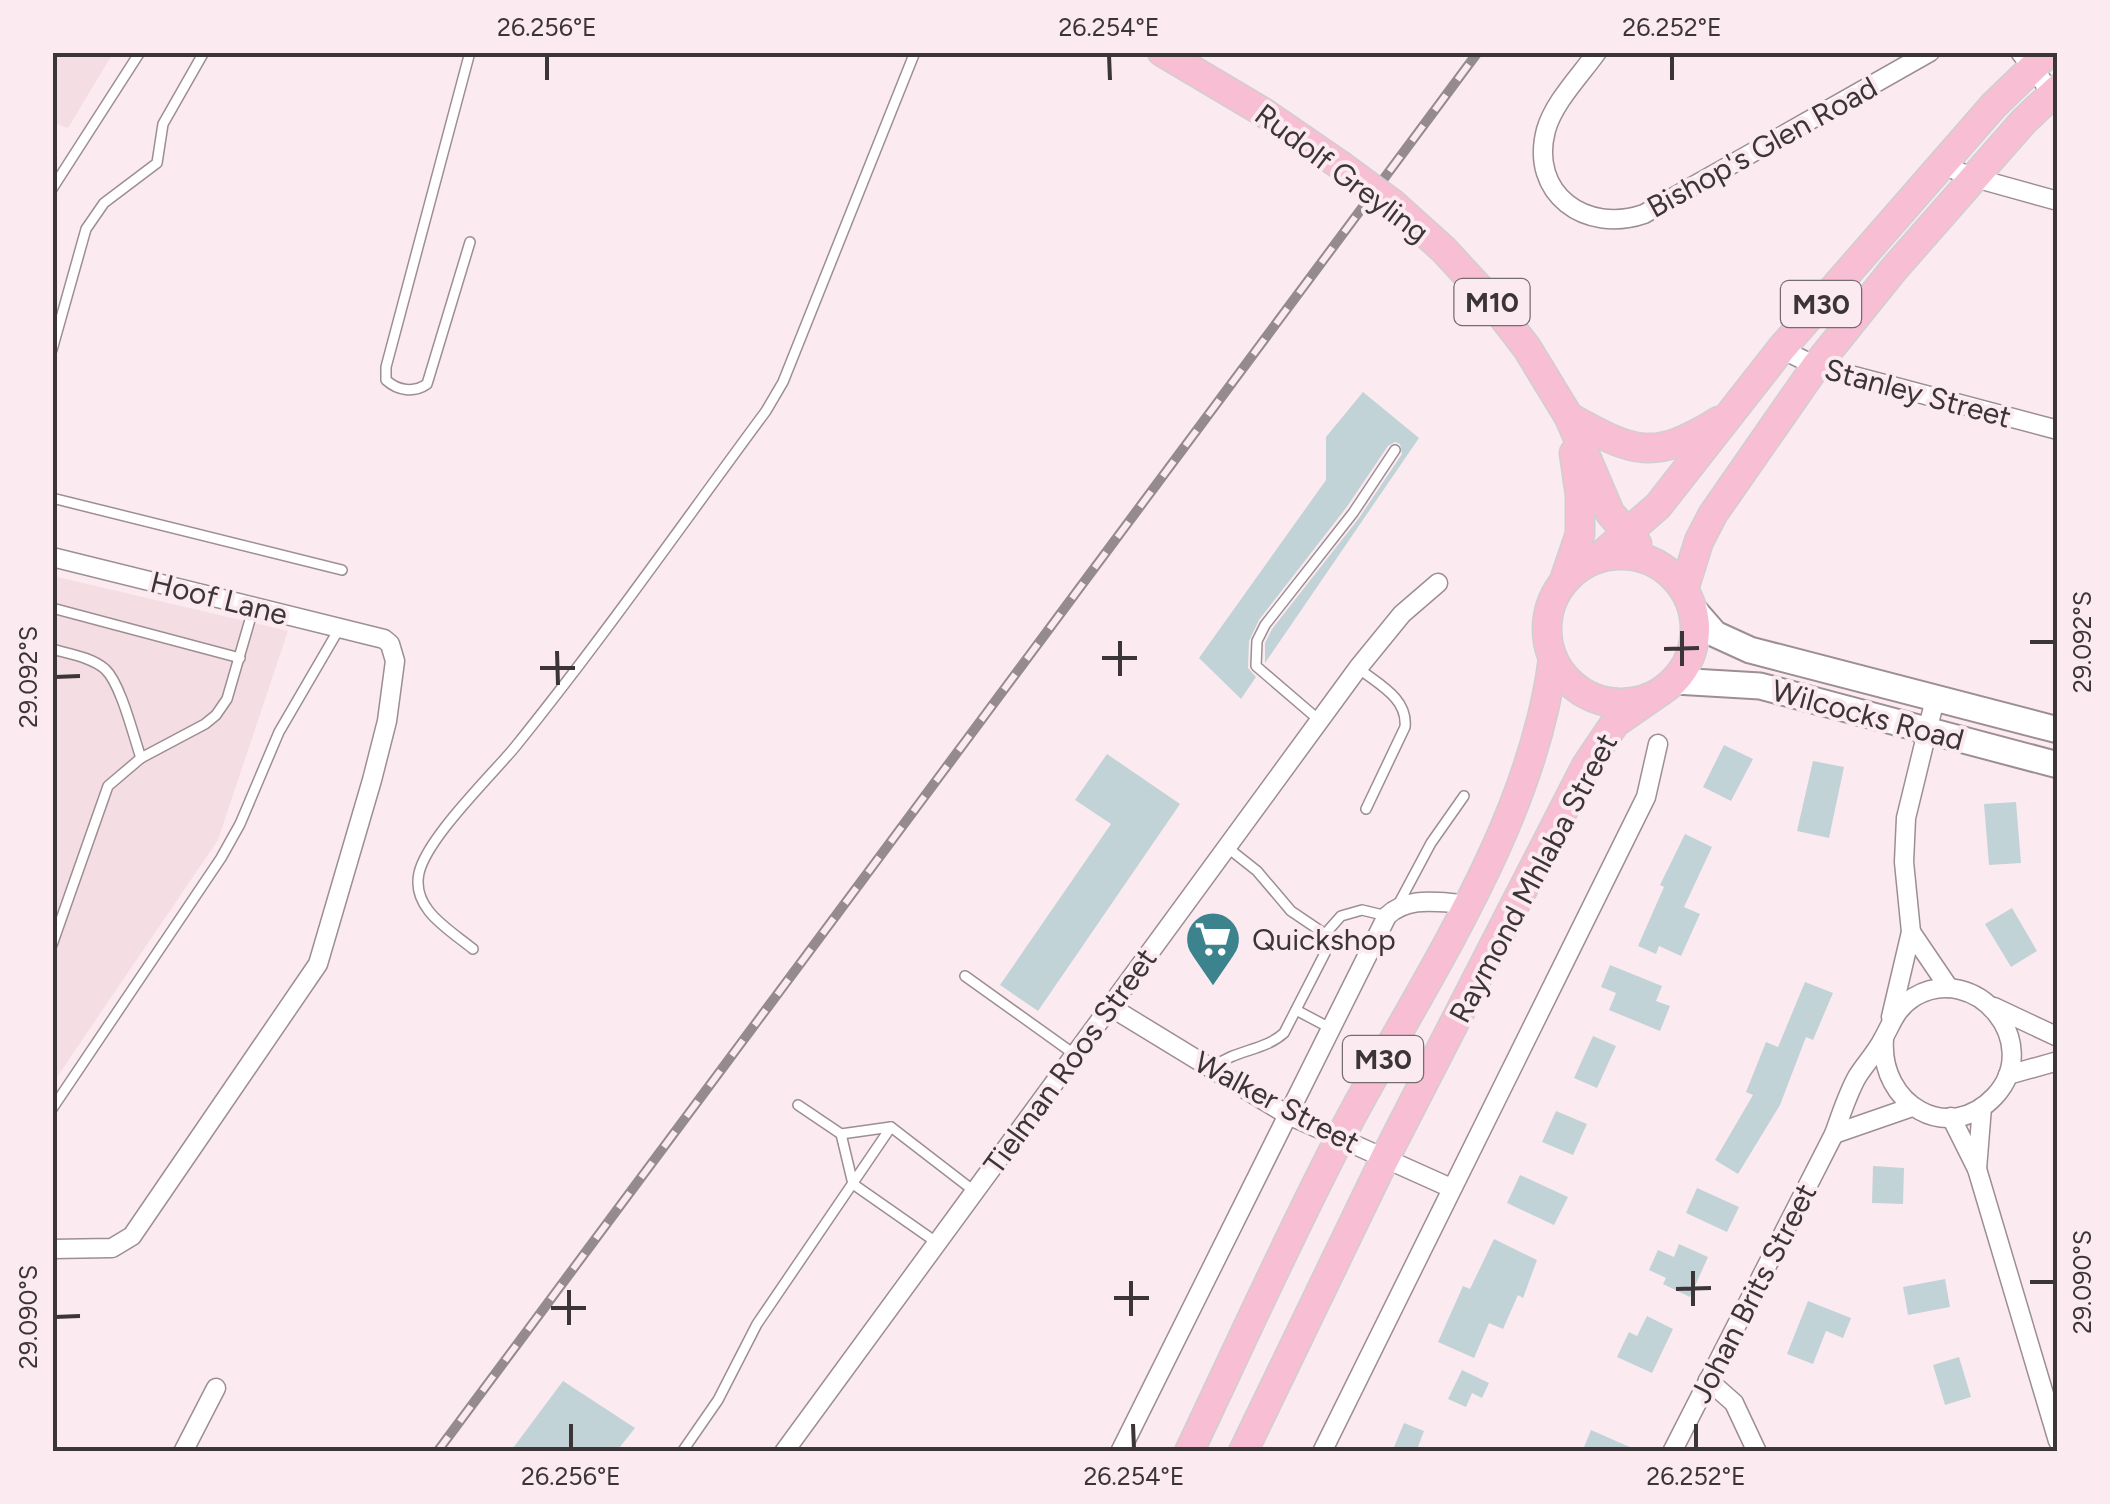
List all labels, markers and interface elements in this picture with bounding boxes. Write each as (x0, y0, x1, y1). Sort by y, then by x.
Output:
text: 26.256°E (497, 12, 597, 42)
text: 26.254°E (1058, 12, 1160, 42)
text: 26.252°E (1622, 12, 1722, 42)
street label: Bishop's Glen Road (1640, 68, 1884, 226)
street label: Rudolf Greyling (1248, 96, 1436, 250)
road number: M10 (1454, 279, 1530, 325)
road number: M30 (1781, 281, 1861, 327)
street label: Stanley Street (1821, 350, 2015, 436)
street label: Hoof Lane (147, 563, 291, 633)
text: 29.092°S (2067, 591, 2097, 693)
text: 29.092°S (13, 626, 43, 728)
street label: Wilcocks Road (1768, 672, 1968, 758)
street label: Raymond Mhlaba Street (1441, 727, 1625, 1029)
supermarket icon: Quickshop (1183, 909, 1243, 988)
place label: Quickshop (1252, 921, 1396, 958)
street label: Tielman Roos Street (976, 941, 1164, 1181)
road number: M30 (1343, 1036, 1423, 1082)
street label: Walker Street (1188, 1043, 1366, 1161)
street label: Johan Brits Street (1682, 1177, 1824, 1409)
text: 29.090°S (2067, 1230, 2097, 1334)
text: 29.090°S (13, 1265, 43, 1369)
text: 26.256°E (521, 1461, 621, 1491)
text: 26.254°E (1083, 1461, 1185, 1491)
text: 26.252°E (1646, 1461, 1746, 1491)

